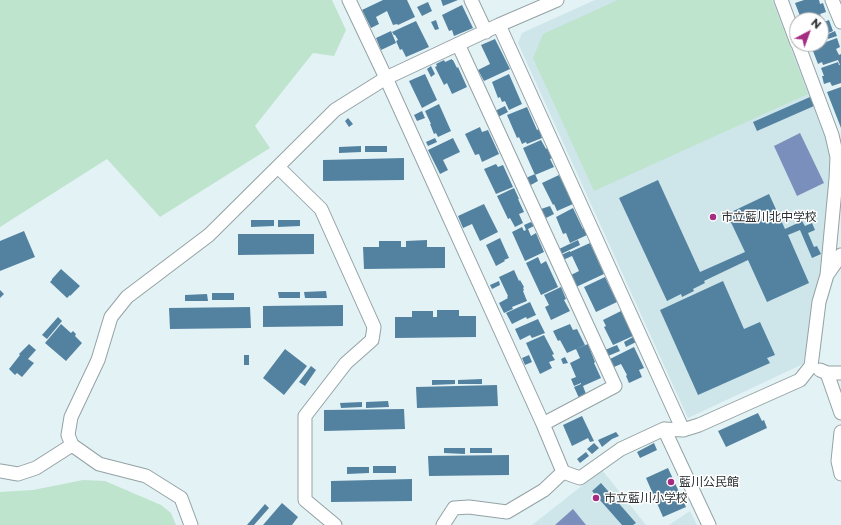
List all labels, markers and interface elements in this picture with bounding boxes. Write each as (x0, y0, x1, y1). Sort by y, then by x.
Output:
north arrow (789, 12, 829, 52)
text: N (808, 15, 824, 32)
place label: 市立藍川北中学校 (721, 210, 817, 224)
marker: 市立藍川北中学校 (708, 212, 718, 222)
place label: 藍川公民館 (679, 475, 739, 489)
marker: 藍川公民館 (666, 477, 676, 487)
place label: 市立藍川小学校 (604, 491, 688, 505)
marker: 市立藍川小学校 (591, 493, 601, 503)

